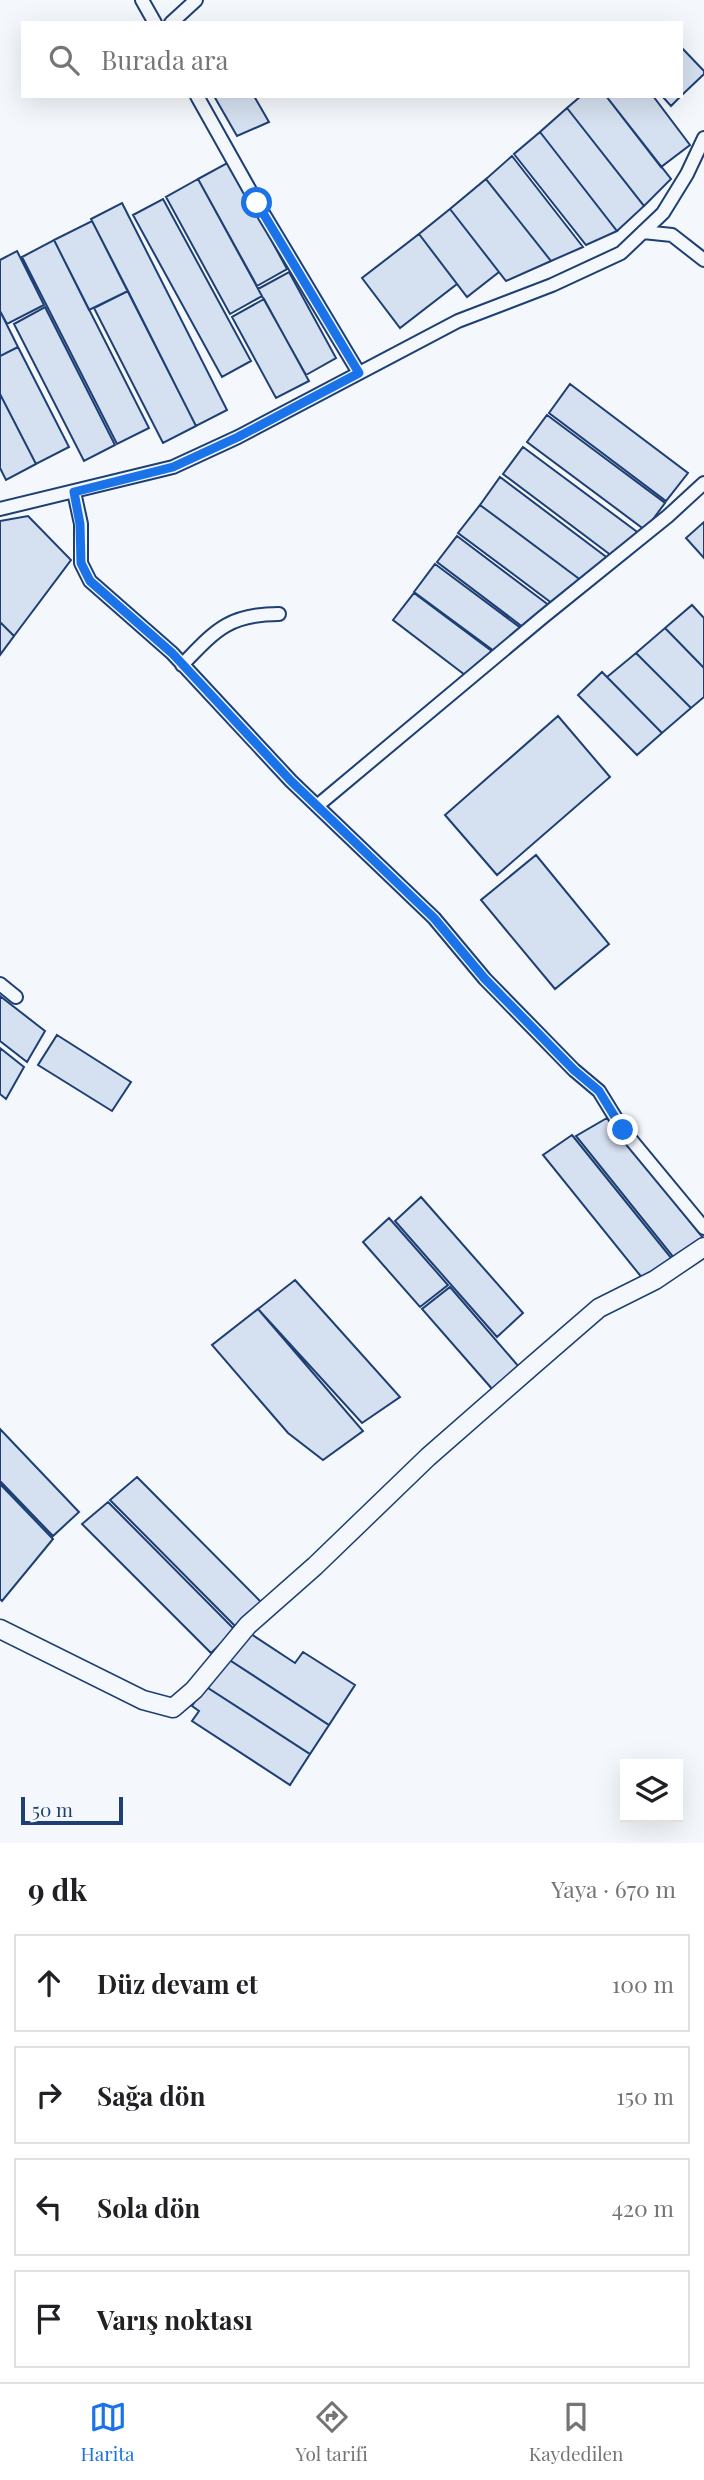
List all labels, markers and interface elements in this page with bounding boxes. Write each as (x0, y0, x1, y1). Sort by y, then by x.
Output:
search box (21, 21, 683, 98)
icon: search (45, 41, 83, 79)
text: Burada ara (101, 42, 229, 77)
route start (241, 187, 272, 218)
route end (607, 1114, 638, 1145)
map controls (620, 1759, 683, 1822)
button: layers (620, 1759, 683, 1822)
scale bar (21, 1794, 122, 1826)
text: 50 m (32, 1796, 73, 1822)
text: 9 dk (28, 1869, 87, 1909)
text: Yaya · 670 m (551, 1873, 676, 1904)
icon: ahead (30, 1964, 68, 2002)
text: Düz devam et (97, 1966, 258, 2001)
text: 100 m (612, 1968, 674, 1999)
icon: right (30, 2076, 68, 2114)
text: Sağa dön (97, 2078, 205, 2113)
text: 150 m (616, 2080, 674, 2111)
icon: left (30, 2188, 68, 2226)
text: Sola dön (97, 2190, 200, 2225)
text: 420 m (612, 2192, 674, 2223)
icon: arrive (30, 2300, 68, 2338)
text: Varış noktası (97, 2302, 253, 2337)
tab: Harita (81, 2398, 134, 2466)
tab: Yol tarifi (296, 2398, 368, 2466)
tab: Kaydedilen (529, 2398, 623, 2466)

